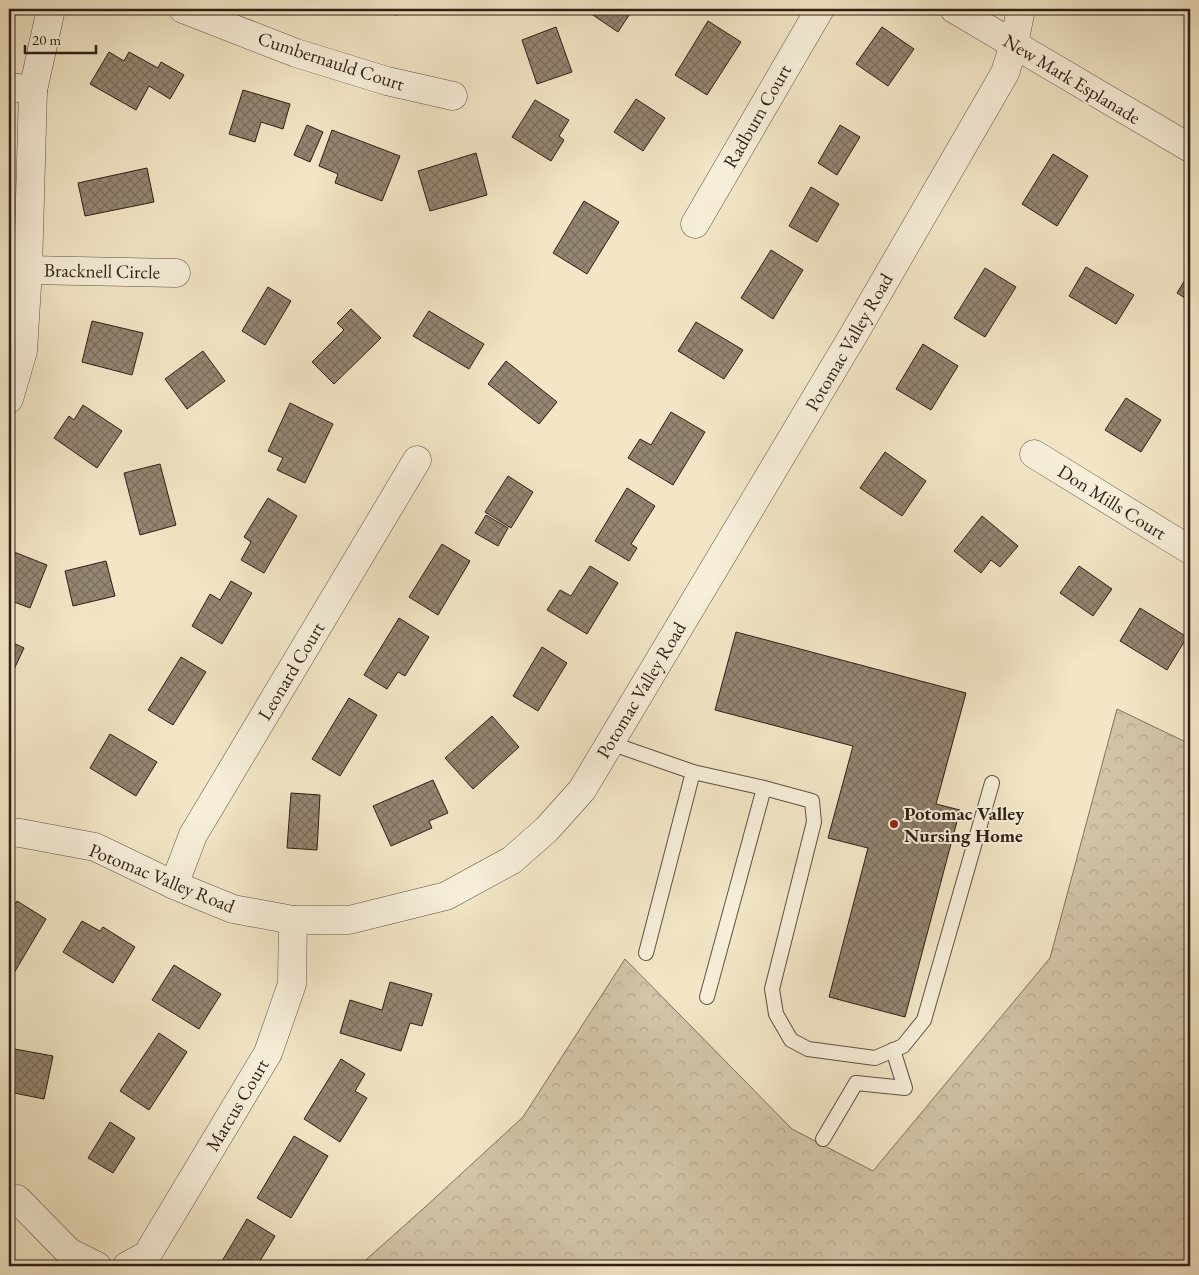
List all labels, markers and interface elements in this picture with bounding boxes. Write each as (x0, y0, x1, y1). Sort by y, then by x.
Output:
scale bar (25, 22, 96, 54)
street label: Cumbernauld Court (255, 26, 407, 96)
street label: New Mark Esplanade (999, 28, 1145, 130)
text: 20 m (32, 30, 61, 49)
street label: Radburn Court (717, 60, 797, 172)
street label: Bracknell Circle (44, 257, 160, 285)
street label: Potomac Valley Road (799, 268, 899, 415)
street label: Don Mills Court (1053, 459, 1171, 545)
street label: Leonard Court (252, 617, 330, 725)
street label: Potomac Valley Road (590, 617, 692, 763)
place label: Potomac Valley Nursing Home (904, 801, 1025, 848)
marker: Potomac Valley Nursing Home (888, 818, 900, 830)
street label: Potomac Valley Road (85, 837, 239, 919)
street label: Marcus Court (200, 1054, 274, 1156)

